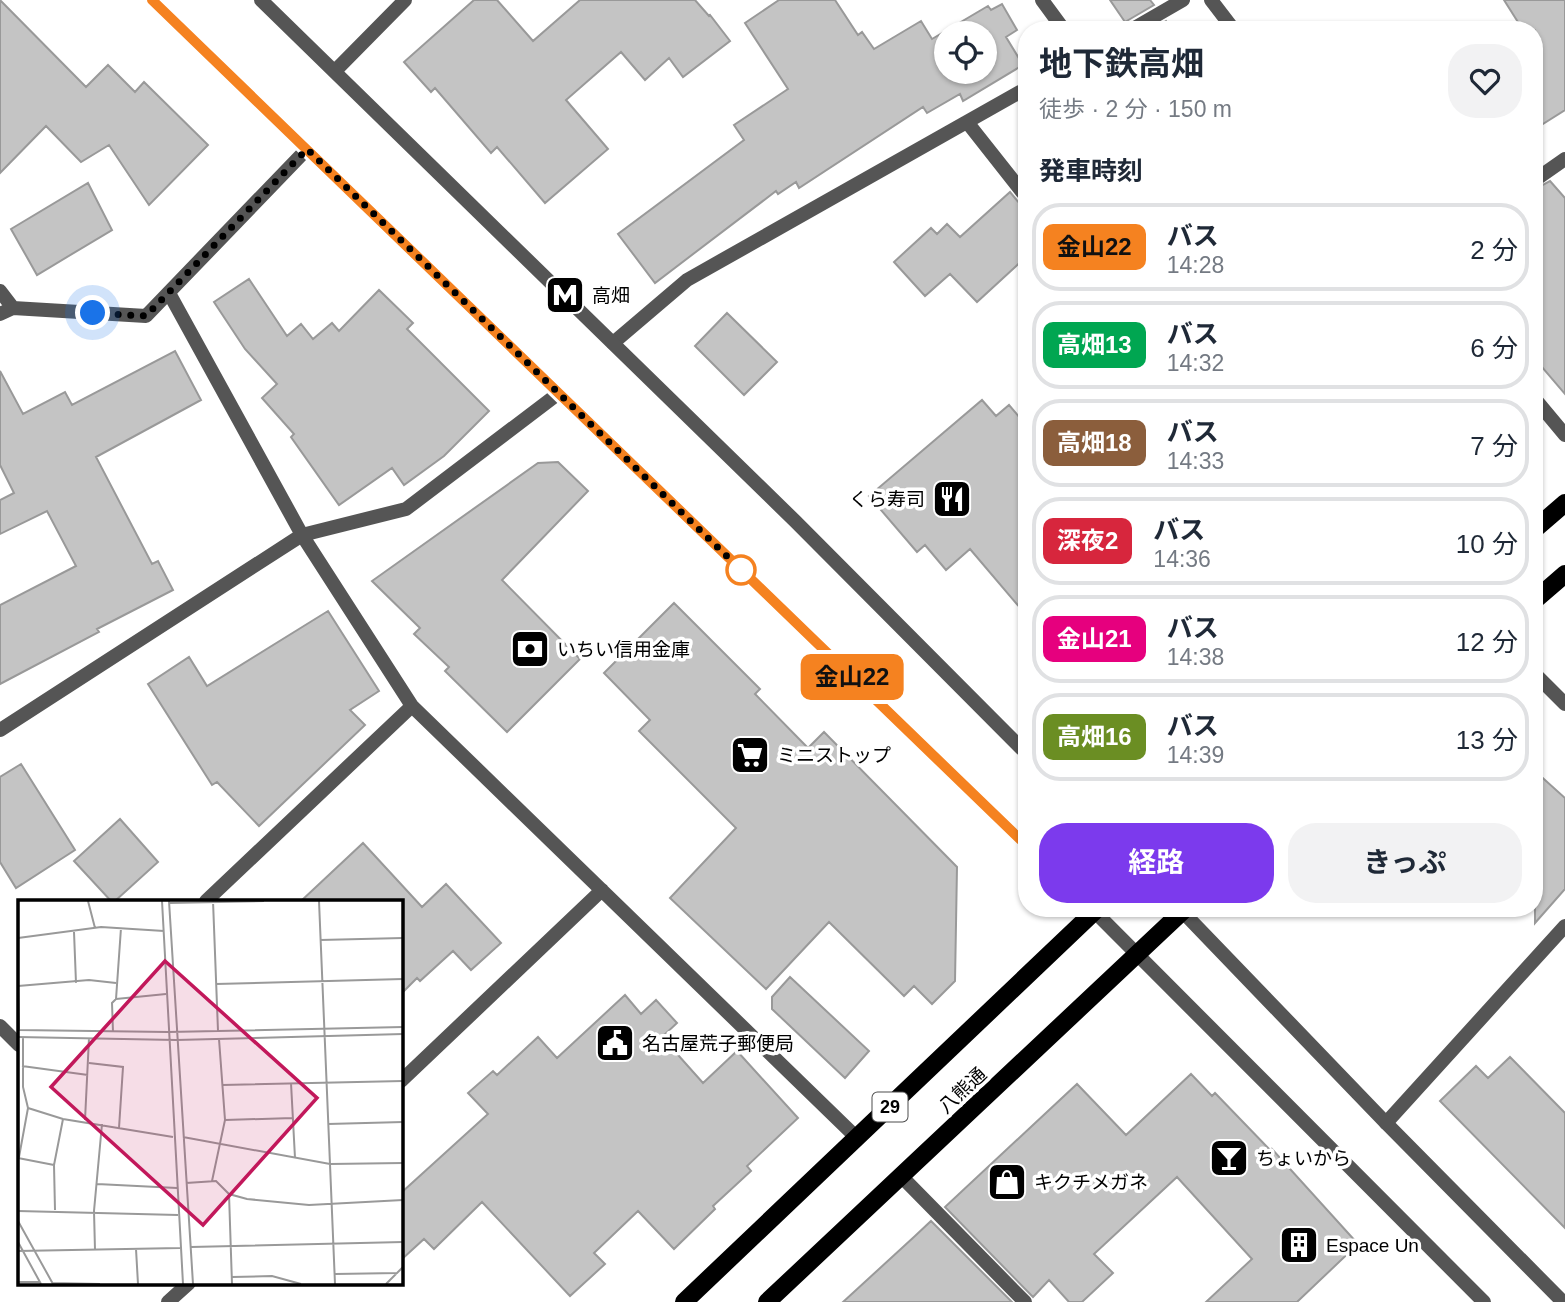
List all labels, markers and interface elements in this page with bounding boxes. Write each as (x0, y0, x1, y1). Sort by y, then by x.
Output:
map controls (934, 21, 997, 84)
button: locate (934, 21, 997, 84)
button: heart (1448, 44, 1522, 118)
text: 地下鉄高畑 (1039, 45, 1204, 82)
text: 徒歩 · 2 分 · 150 m (1039, 96, 1232, 122)
text: 発車時刻 (1039, 156, 1143, 186)
text: バス (1167, 221, 1219, 251)
text: 金山22 (1057, 233, 1132, 260)
text: 2 分 (1470, 235, 1518, 265)
text: 14:28 (1167, 252, 1224, 278)
metro station icon: 高畑 (544, 274, 586, 316)
place label: 高畑 (592, 285, 630, 306)
your location (75, 295, 110, 330)
text: バス (1167, 319, 1219, 349)
text: 高畑13 (1057, 331, 1132, 358)
text: 6 分 (1470, 333, 1518, 363)
text: 14:32 (1167, 350, 1224, 376)
text: バス (1167, 417, 1219, 447)
text: 高畑18 (1057, 429, 1132, 456)
text: 7 分 (1470, 431, 1518, 461)
text: 14:33 (1167, 448, 1224, 474)
restaurant icon: くら寿司 (931, 478, 973, 520)
place label: くら寿司 (849, 489, 925, 510)
text: バス (1153, 515, 1205, 545)
text: 深夜2 (1057, 527, 1118, 554)
text: 10 分 (1456, 529, 1518, 559)
text: 14:36 (1153, 546, 1211, 572)
unlabelled marker (726, 555, 756, 585)
text: バス (1167, 613, 1219, 643)
text: 金山21 (1057, 625, 1132, 652)
text: 12 分 (1456, 627, 1518, 657)
bank icon: いちい信用金庫 (509, 628, 551, 670)
place label: いちい信用金庫 (557, 639, 690, 660)
text: 14:38 (1167, 644, 1224, 670)
line badge: 金山22 (803, 654, 901, 700)
text: 金山22 (815, 663, 889, 690)
text: バス (1167, 711, 1219, 741)
text: 高畑16 (1057, 723, 1132, 750)
text: 13 分 (1456, 725, 1518, 755)
supermarket icon: ミニストップ (729, 734, 771, 776)
text: 14:39 (1167, 742, 1224, 768)
place label: ミニストップ (777, 745, 891, 766)
button: 経路 (1039, 823, 1274, 903)
button: きっぷ (1288, 823, 1522, 903)
inset map (18, 900, 402, 1284)
public building icon: 名古屋荒子郵便局 (594, 1022, 636, 1064)
place label: 名古屋荒子郵便局 (642, 1033, 794, 1054)
street label: 八熊通 (934, 1063, 990, 1117)
road number: 29 (872, 1092, 908, 1122)
bar icon: ちょいから (1208, 1137, 1250, 1179)
place label: ちょいから (1256, 1148, 1351, 1169)
shop icon: キクチメガネ (986, 1161, 1028, 1203)
place label: キクチメガネ (1034, 1172, 1148, 1193)
building icon: Espace Un (1278, 1224, 1320, 1266)
place label: Espace Un (1326, 1235, 1419, 1256)

